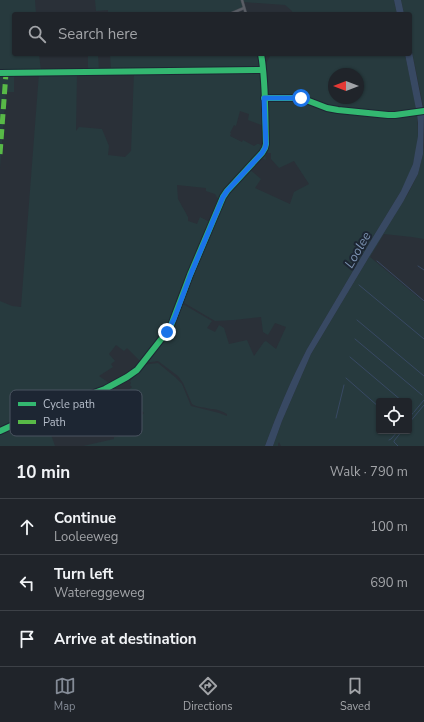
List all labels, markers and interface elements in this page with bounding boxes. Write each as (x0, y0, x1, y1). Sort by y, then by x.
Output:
search box (12, 12, 412, 56)
icon: search (26, 23, 48, 45)
text: Search here (58, 24, 138, 44)
north arrow (328, 68, 364, 104)
route start (292, 89, 310, 107)
water label: Loolee (340, 229, 376, 271)
route end (158, 323, 176, 341)
legend (10, 390, 142, 436)
text: Cycle path (43, 397, 95, 412)
map controls (376, 398, 412, 434)
button: locate (376, 398, 412, 434)
text: Path (43, 415, 66, 430)
text: 10 min (16, 461, 70, 484)
text: Walk · 790 m (330, 463, 408, 481)
text: Continue (54, 508, 116, 528)
icon: ahead (16, 516, 38, 538)
text: 100 m (370, 518, 408, 536)
text: Looleeweg (54, 528, 118, 546)
text: Turn left (54, 564, 113, 584)
icon: left (16, 572, 38, 594)
text: 690 m (370, 574, 408, 592)
text: Watereggeweg (54, 584, 145, 602)
icon: arrive (16, 628, 38, 650)
text: Arrive at destination (54, 629, 197, 649)
tab: Map (54, 675, 76, 714)
tab: Directions (183, 675, 233, 714)
tab: Saved (340, 675, 370, 714)

